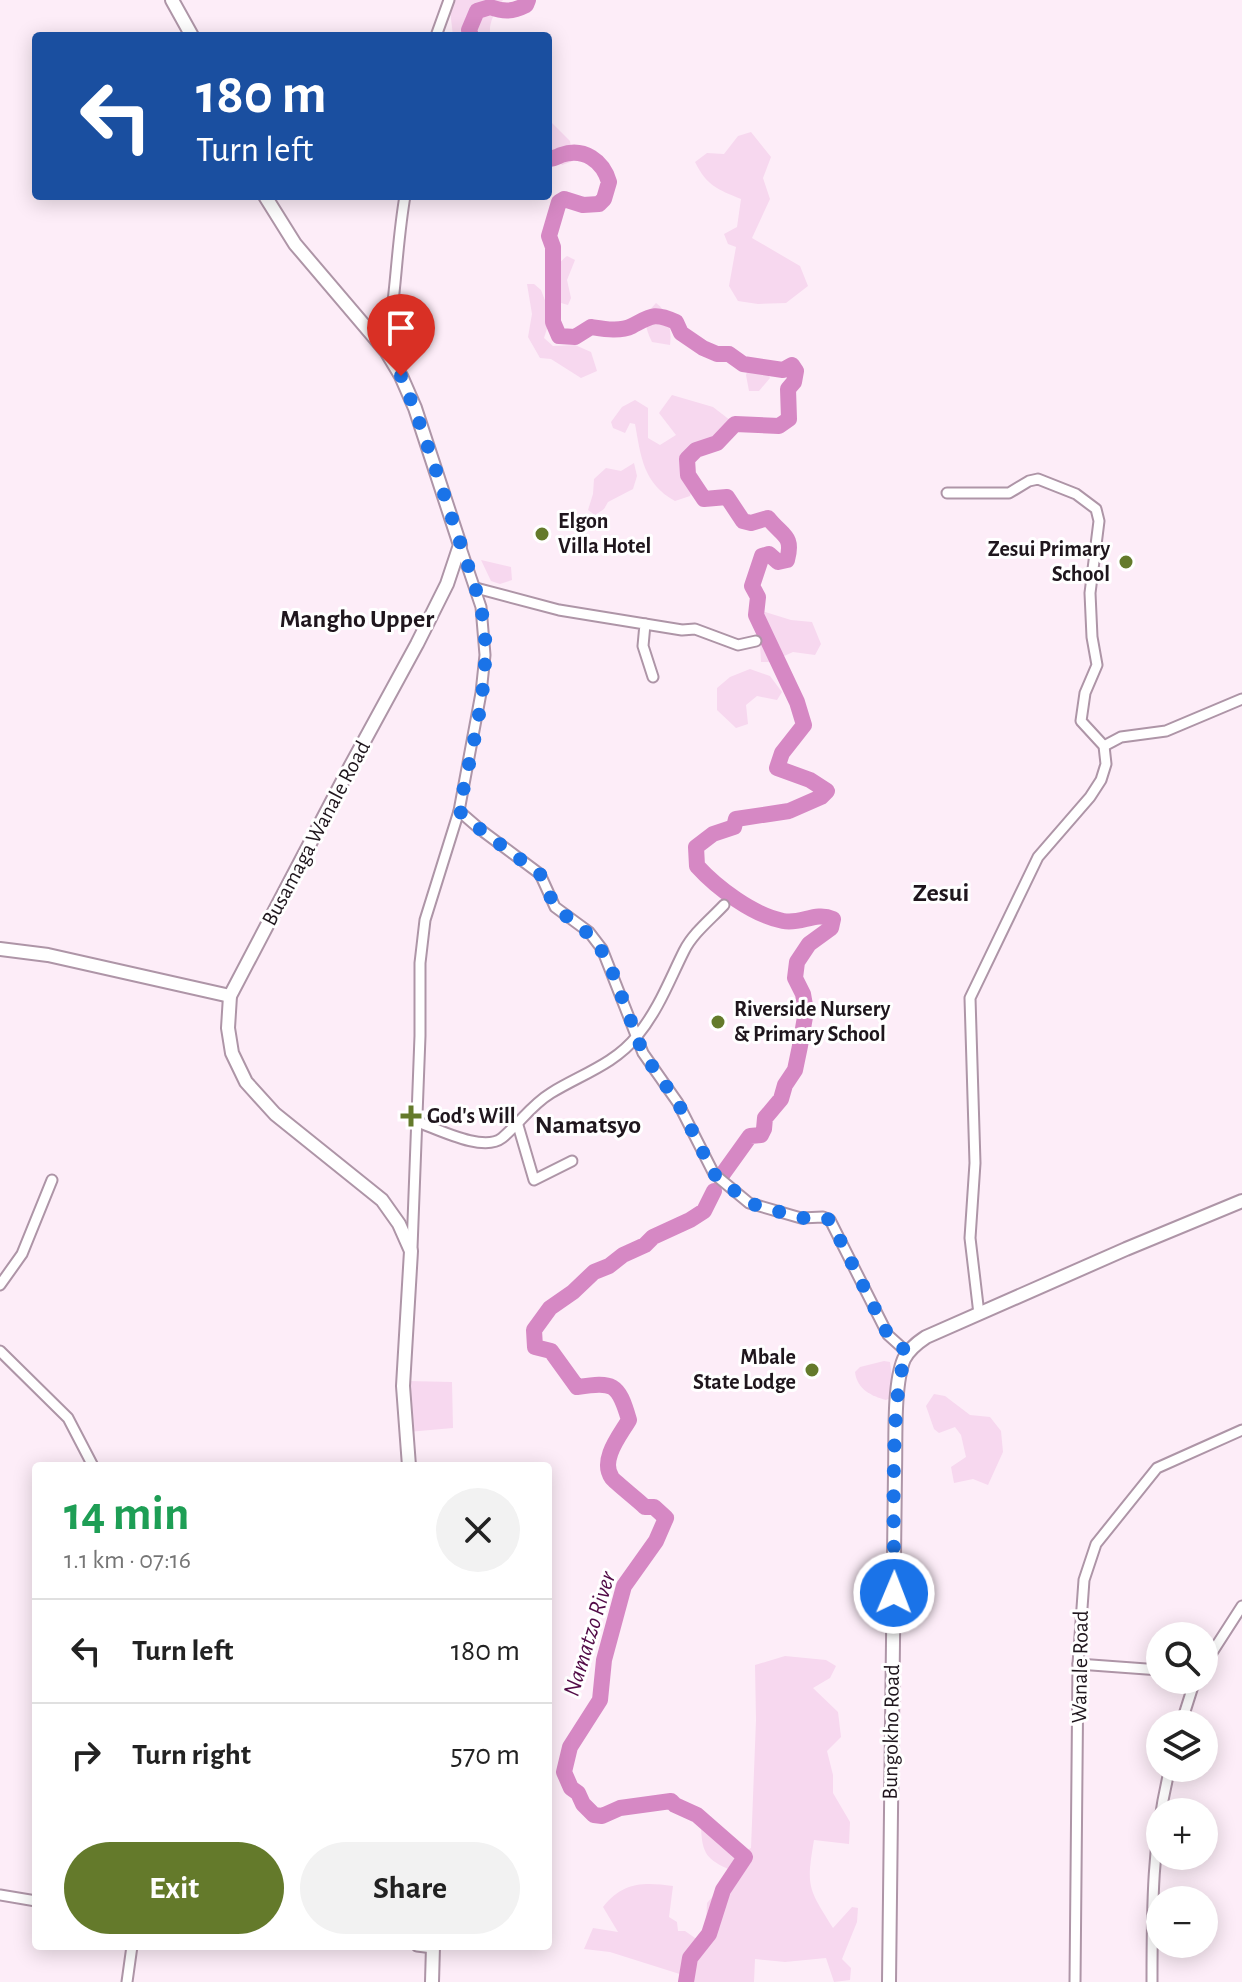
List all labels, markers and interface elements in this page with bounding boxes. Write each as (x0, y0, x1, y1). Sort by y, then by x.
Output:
icon: left (64, 64, 168, 168)
text: 180 m (196, 67, 327, 123)
text: Turn left (196, 132, 313, 168)
pin (367, 294, 435, 376)
icon: arrive (379, 306, 423, 350)
place label: Elgon Villa Hotel (558, 510, 651, 557)
marker: Elgon Villa Hotel (533, 525, 551, 543)
place label: Zesui Primary School (988, 538, 1110, 585)
marker: Zesui Primary School (1117, 553, 1135, 571)
district label: Mangho Upper (280, 606, 434, 632)
street label: Busamaga Wanale Road (258, 737, 374, 929)
district label: Zesui (913, 880, 969, 906)
place label: Riverside Nursery & Primary School (734, 998, 890, 1046)
marker: Riverside Nursery & Primary School (709, 1013, 727, 1031)
place label: God's Will (427, 1105, 516, 1127)
marker: God's Will (402, 1107, 420, 1125)
district label: Namatsyo (535, 1112, 641, 1138)
place label: Mbale State Lodge (693, 1346, 796, 1393)
marker: Mbale State Lodge (803, 1361, 821, 1379)
button: close (436, 1488, 520, 1572)
text: 14 min (64, 1491, 189, 1539)
text: 1.1 km · 07:16 (64, 1547, 191, 1573)
position arrow (852, 1551, 936, 1635)
water label: Namatzo River (560, 1568, 621, 1699)
street label: Wanale Road (1068, 1610, 1092, 1724)
map controls (1146, 1622, 1218, 1958)
button: search (1146, 1622, 1218, 1694)
icon: left (64, 1629, 108, 1673)
text: Turn left (132, 1636, 233, 1666)
text: 180 m (451, 1636, 520, 1666)
street label: Bungokho Road (879, 1664, 903, 1800)
button: layers (1146, 1710, 1218, 1782)
icon: right (64, 1733, 108, 1777)
text: Turn right (132, 1740, 251, 1770)
text: 570 m (450, 1740, 520, 1770)
button: + (1146, 1798, 1218, 1870)
button: Exit (64, 1842, 284, 1934)
button: Share (300, 1842, 520, 1934)
button: − (1146, 1886, 1218, 1958)

